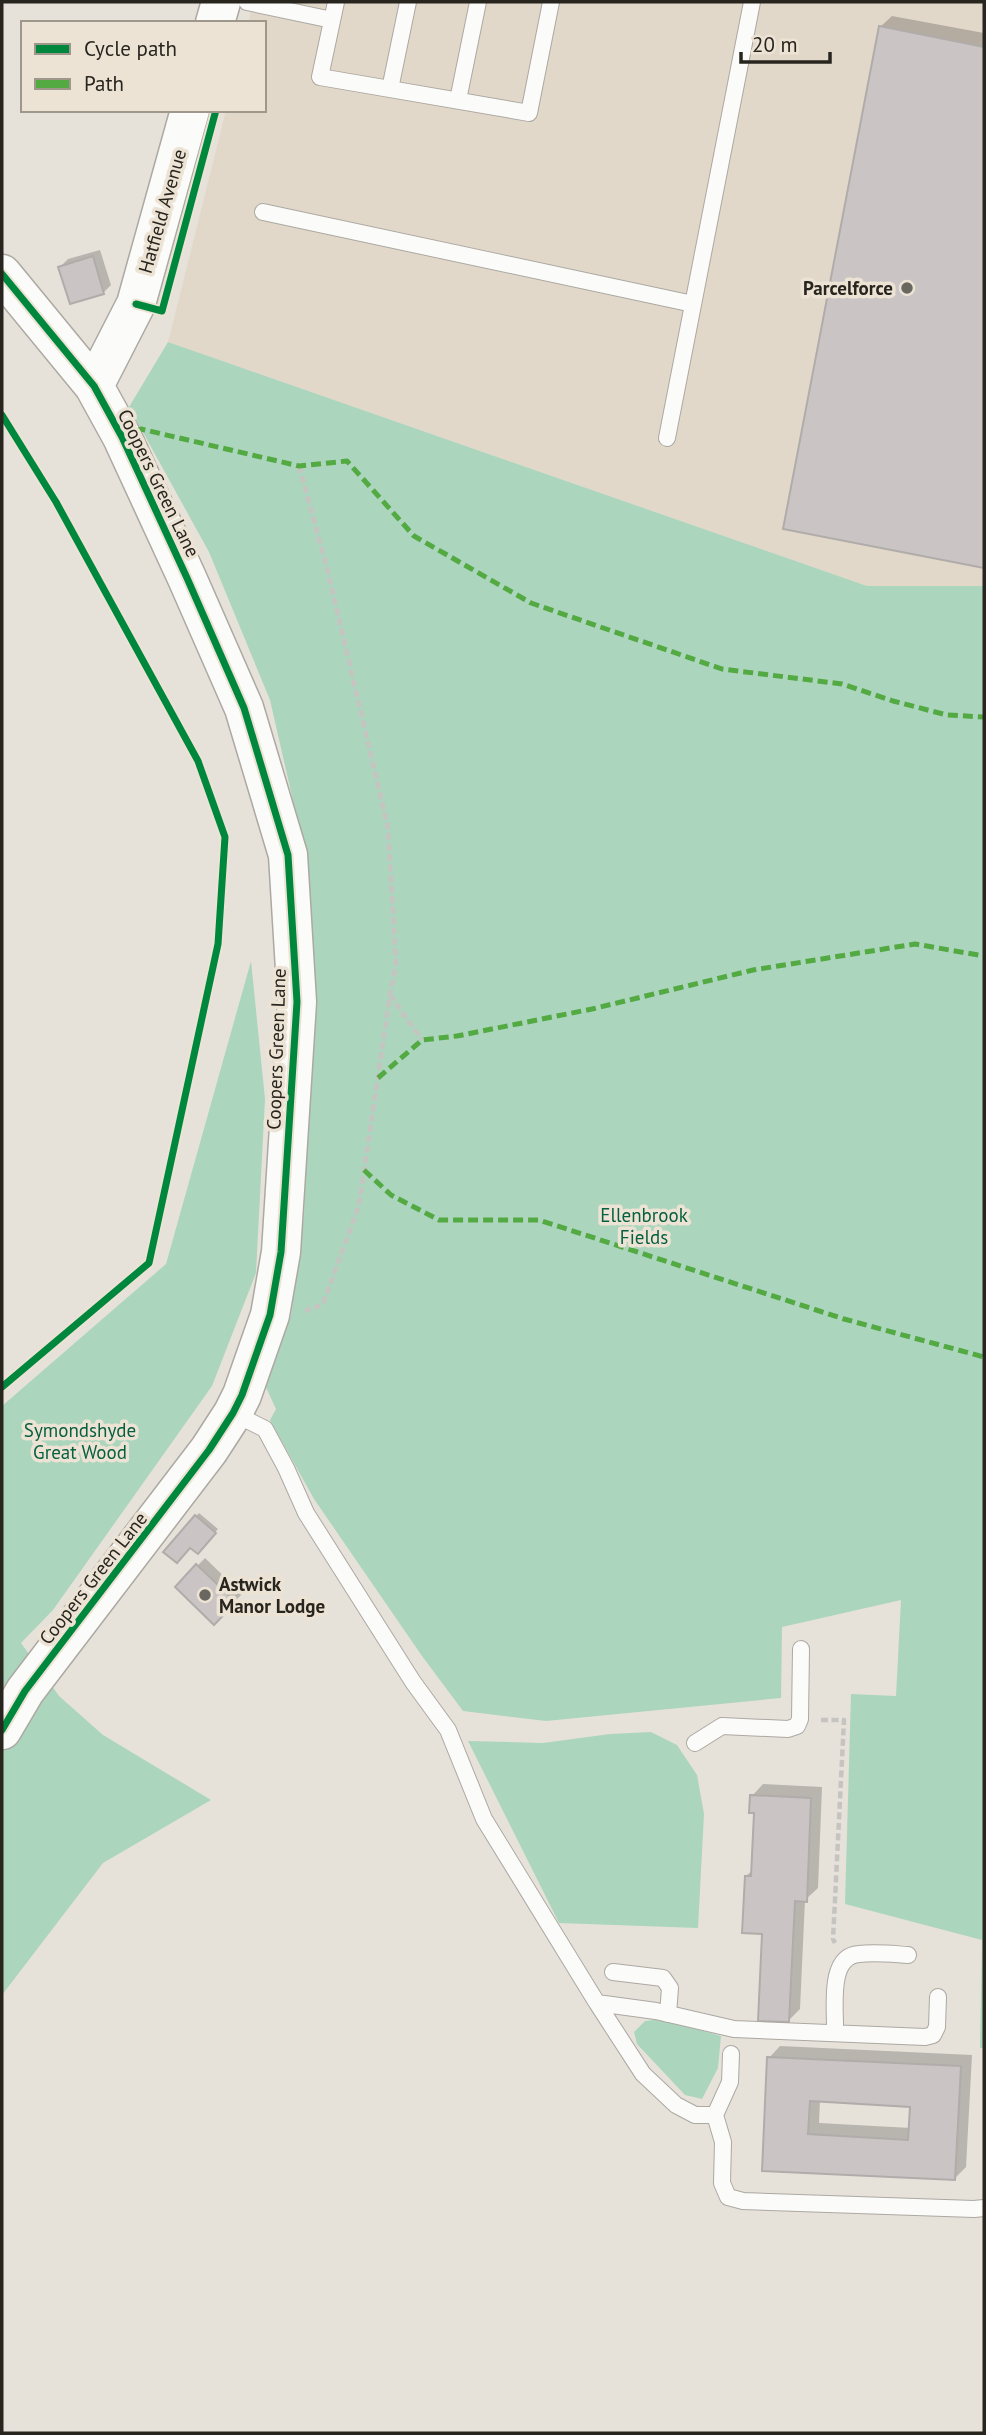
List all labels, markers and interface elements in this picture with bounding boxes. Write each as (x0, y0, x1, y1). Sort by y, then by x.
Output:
legend (21, 21, 266, 112)
scale bar (741, 21, 830, 65)
text: 20 m (752, 31, 798, 58)
text: Cycle path (84, 35, 177, 62)
text: Path (84, 70, 124, 97)
street label: Hatfield Avenue (133, 146, 191, 276)
place label: Parcelforce (803, 276, 893, 300)
marker: Parcelforce (899, 280, 915, 296)
street label: Coopers Green Lane (113, 405, 205, 561)
street label: Coopers Green Lane (261, 968, 291, 1130)
park label: Ellenbrook Fields (600, 1203, 688, 1249)
park label: Symondshyde Great Wood (24, 1418, 136, 1464)
street label: Coopers Green Lane (34, 1507, 152, 1649)
place label: Astwick Manor Lodge (219, 1572, 325, 1618)
marker: Astwick Manor Lodge (197, 1587, 213, 1603)

